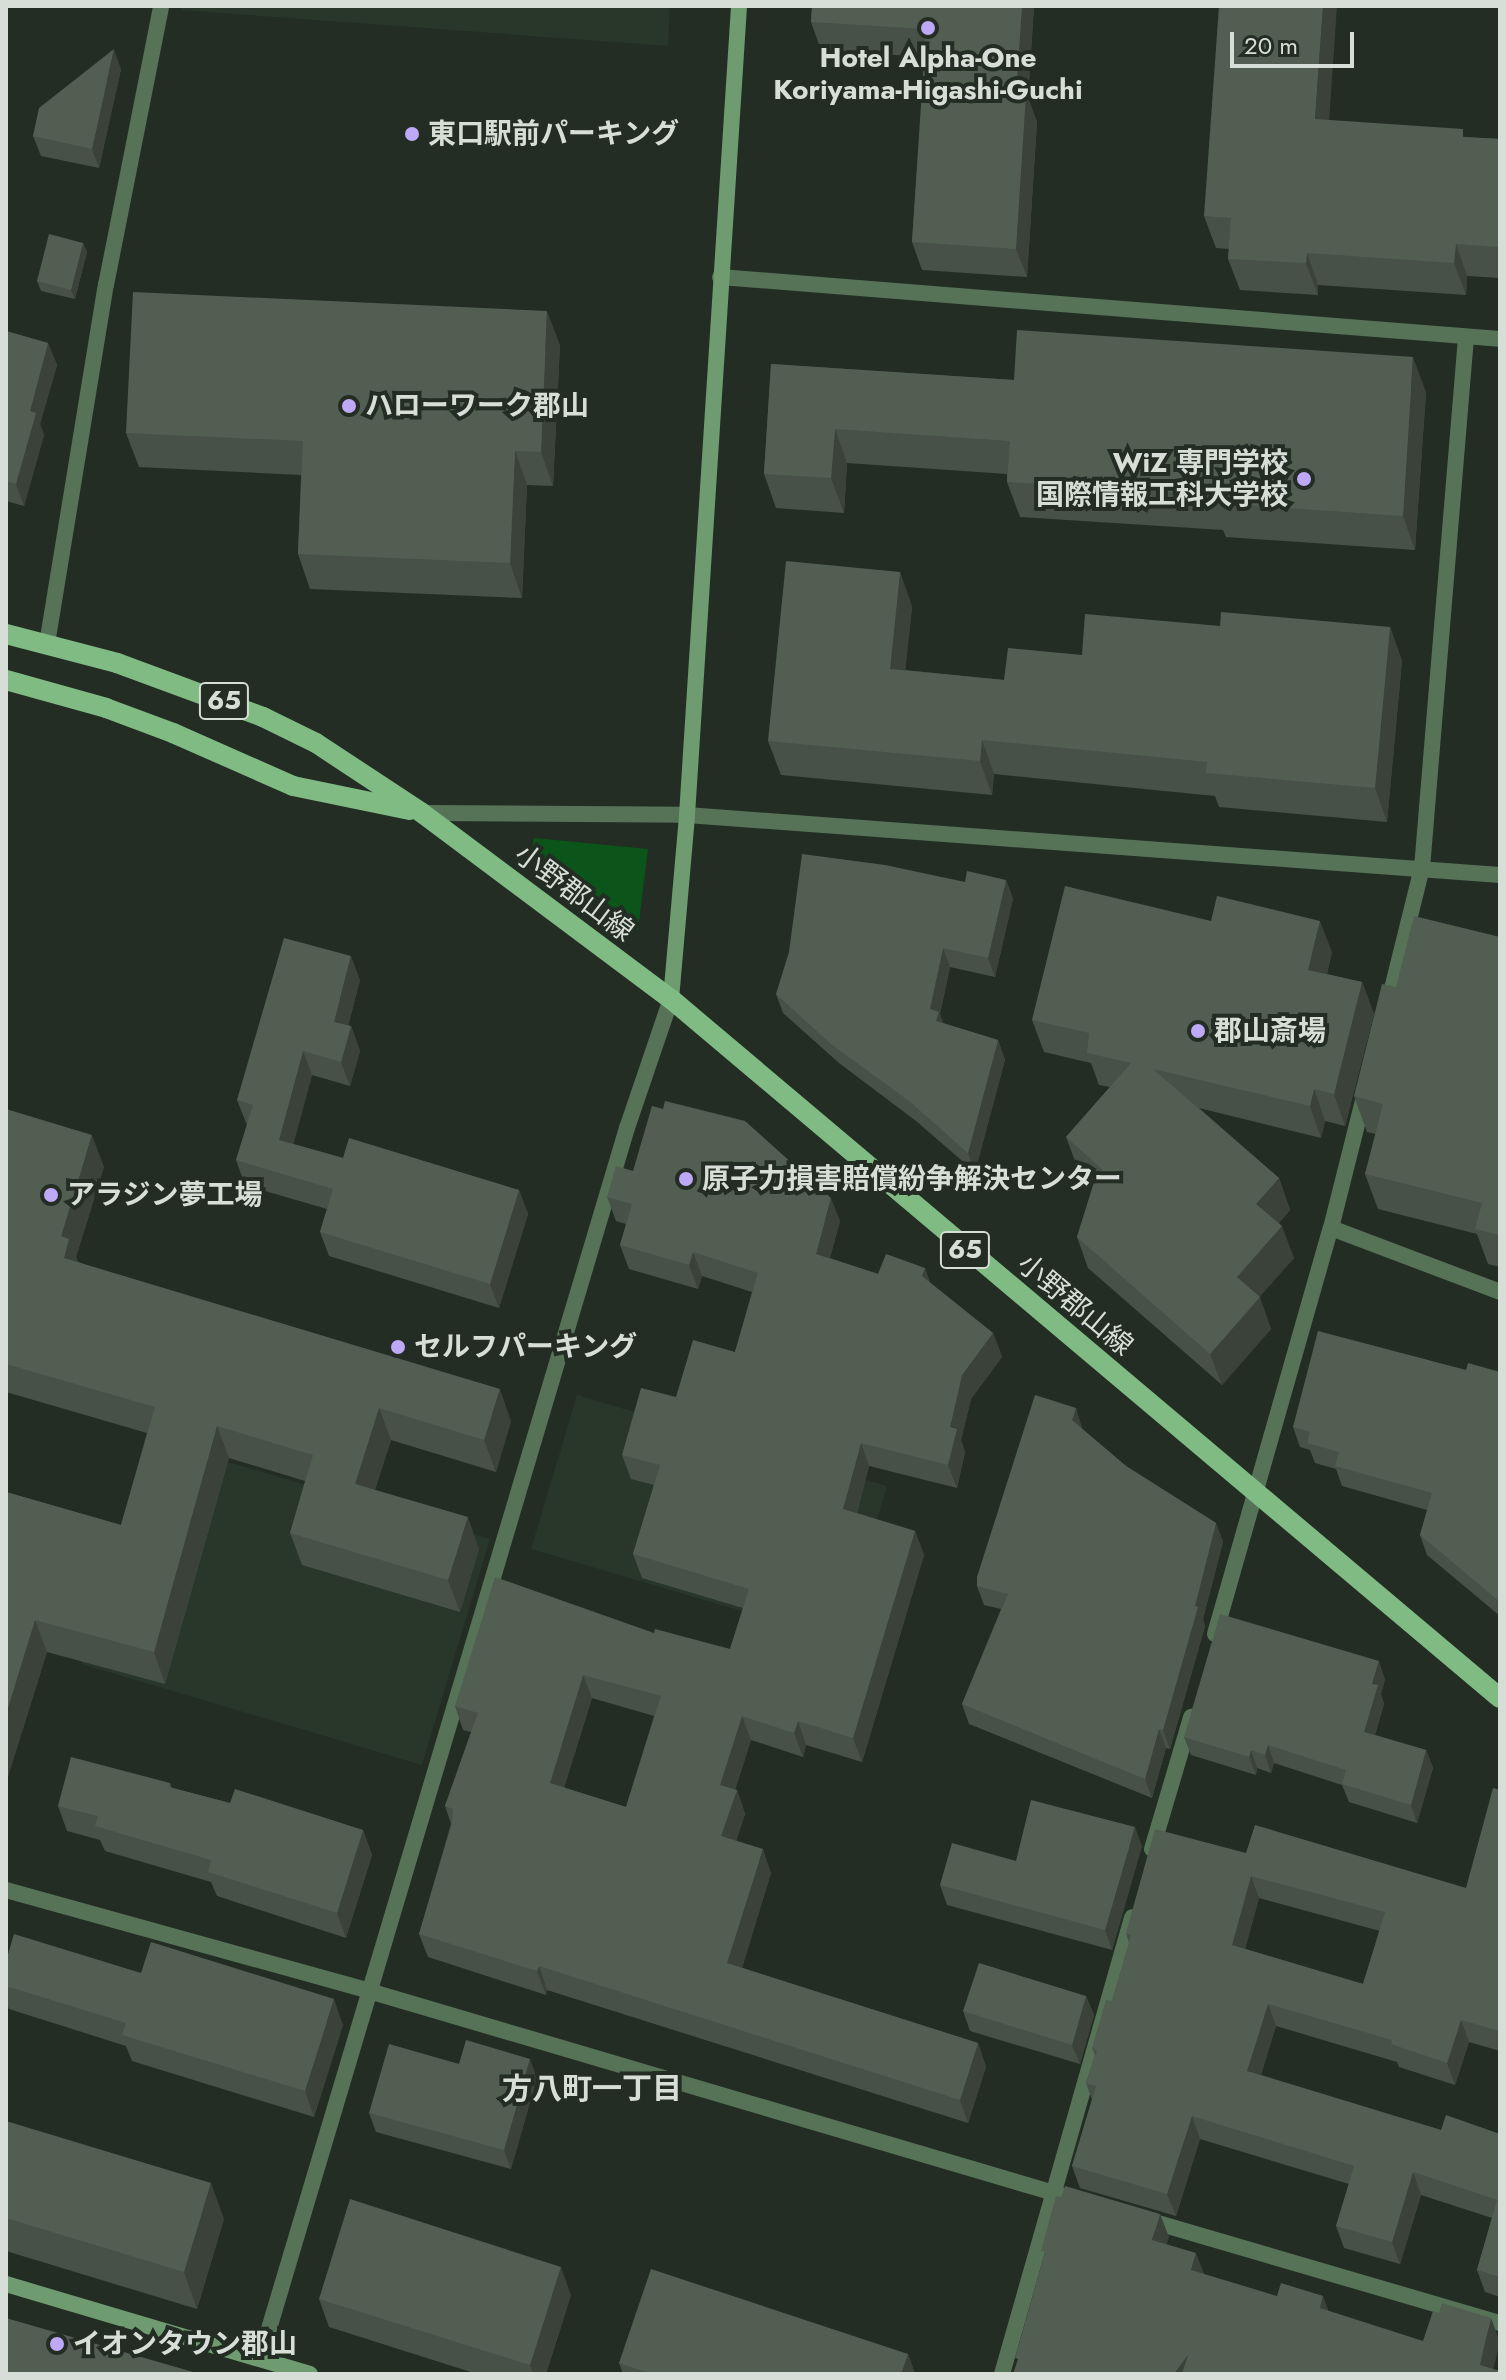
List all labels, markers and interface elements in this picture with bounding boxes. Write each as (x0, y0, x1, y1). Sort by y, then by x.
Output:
scale bar (1234, 16, 1358, 66)
marker: Hotel Alpha-One Koriyama-Higashi-Guchi (919, 19, 937, 37)
text: 20 m (1244, 28, 1298, 63)
place label: Hotel Alpha-One Koriyama-Higashi-Guchi (773, 41, 1083, 107)
place label: 東口駅前パーキング (428, 117, 680, 151)
marker: 東口駅前パーキング (403, 125, 421, 143)
place label: ハローワーク郡山 (365, 389, 589, 423)
marker: ハローワーク郡山 (340, 397, 358, 415)
place label: WiZ 専門学校 国際情報工科大学校 (1036, 446, 1288, 512)
marker: WiZ 専門学校 国際情報工科大学校 (1295, 470, 1313, 488)
road number: 65 (198, 679, 250, 723)
street label: 小野郡山線 (508, 837, 640, 949)
place label: 郡山斎場 (1214, 1014, 1326, 1048)
marker: 郡山斎場 (1189, 1022, 1207, 1040)
place label: 原子力損害賠償紛争解決センター (702, 1162, 1122, 1196)
marker: 原子力損害賠償紛争解決センター (677, 1170, 695, 1188)
place label: アラジン夢工場 (67, 1178, 263, 1212)
marker: アラジン夢工場 (42, 1186, 60, 1204)
road number: 65 (939, 1228, 991, 1272)
street label: 小野郡山線 (1011, 1247, 1139, 1363)
place label: セルフパーキング (414, 1330, 638, 1364)
marker: セルフパーキング (389, 1338, 407, 1356)
district label: 方八町一丁目 (502, 2071, 682, 2107)
place label: イオンタウン郡山 (73, 2327, 297, 2361)
marker: イオンタウン郡山 (48, 2335, 66, 2353)

